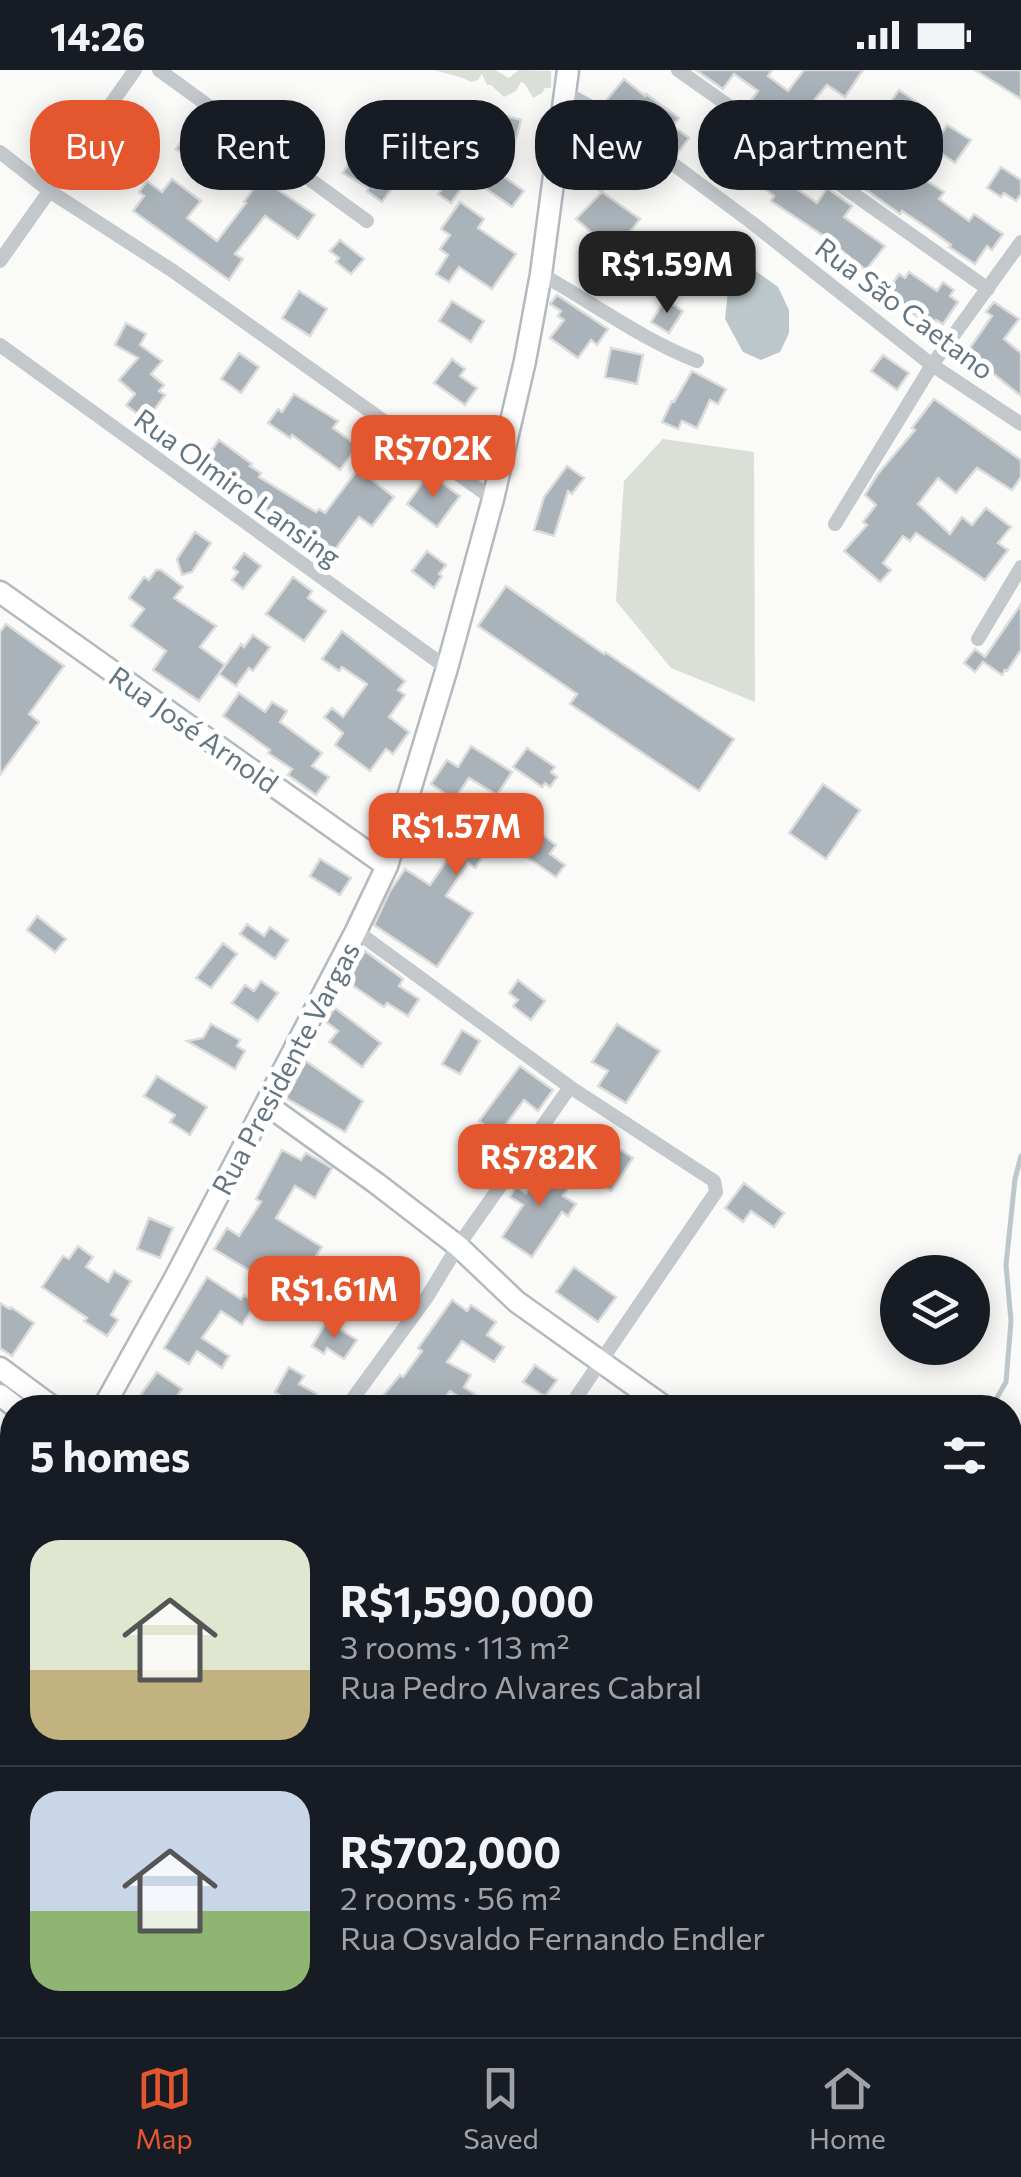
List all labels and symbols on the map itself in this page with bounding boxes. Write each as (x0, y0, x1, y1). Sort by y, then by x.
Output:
street label: Rua São Caetano (809, 230, 1001, 386)
pin: R$1.59M (575, 231, 759, 316)
street label: Rua Olmiro Lansing (128, 401, 348, 573)
pin: R$702K (352, 415, 514, 500)
street label: Rua José Arnold (103, 658, 285, 800)
pin: R$1.57M (364, 793, 548, 878)
street label: Rua Presidente Vargas (204, 936, 366, 1200)
pin: R$782K (458, 1124, 620, 1209)
pin: R$1.61M (242, 1256, 426, 1341)

